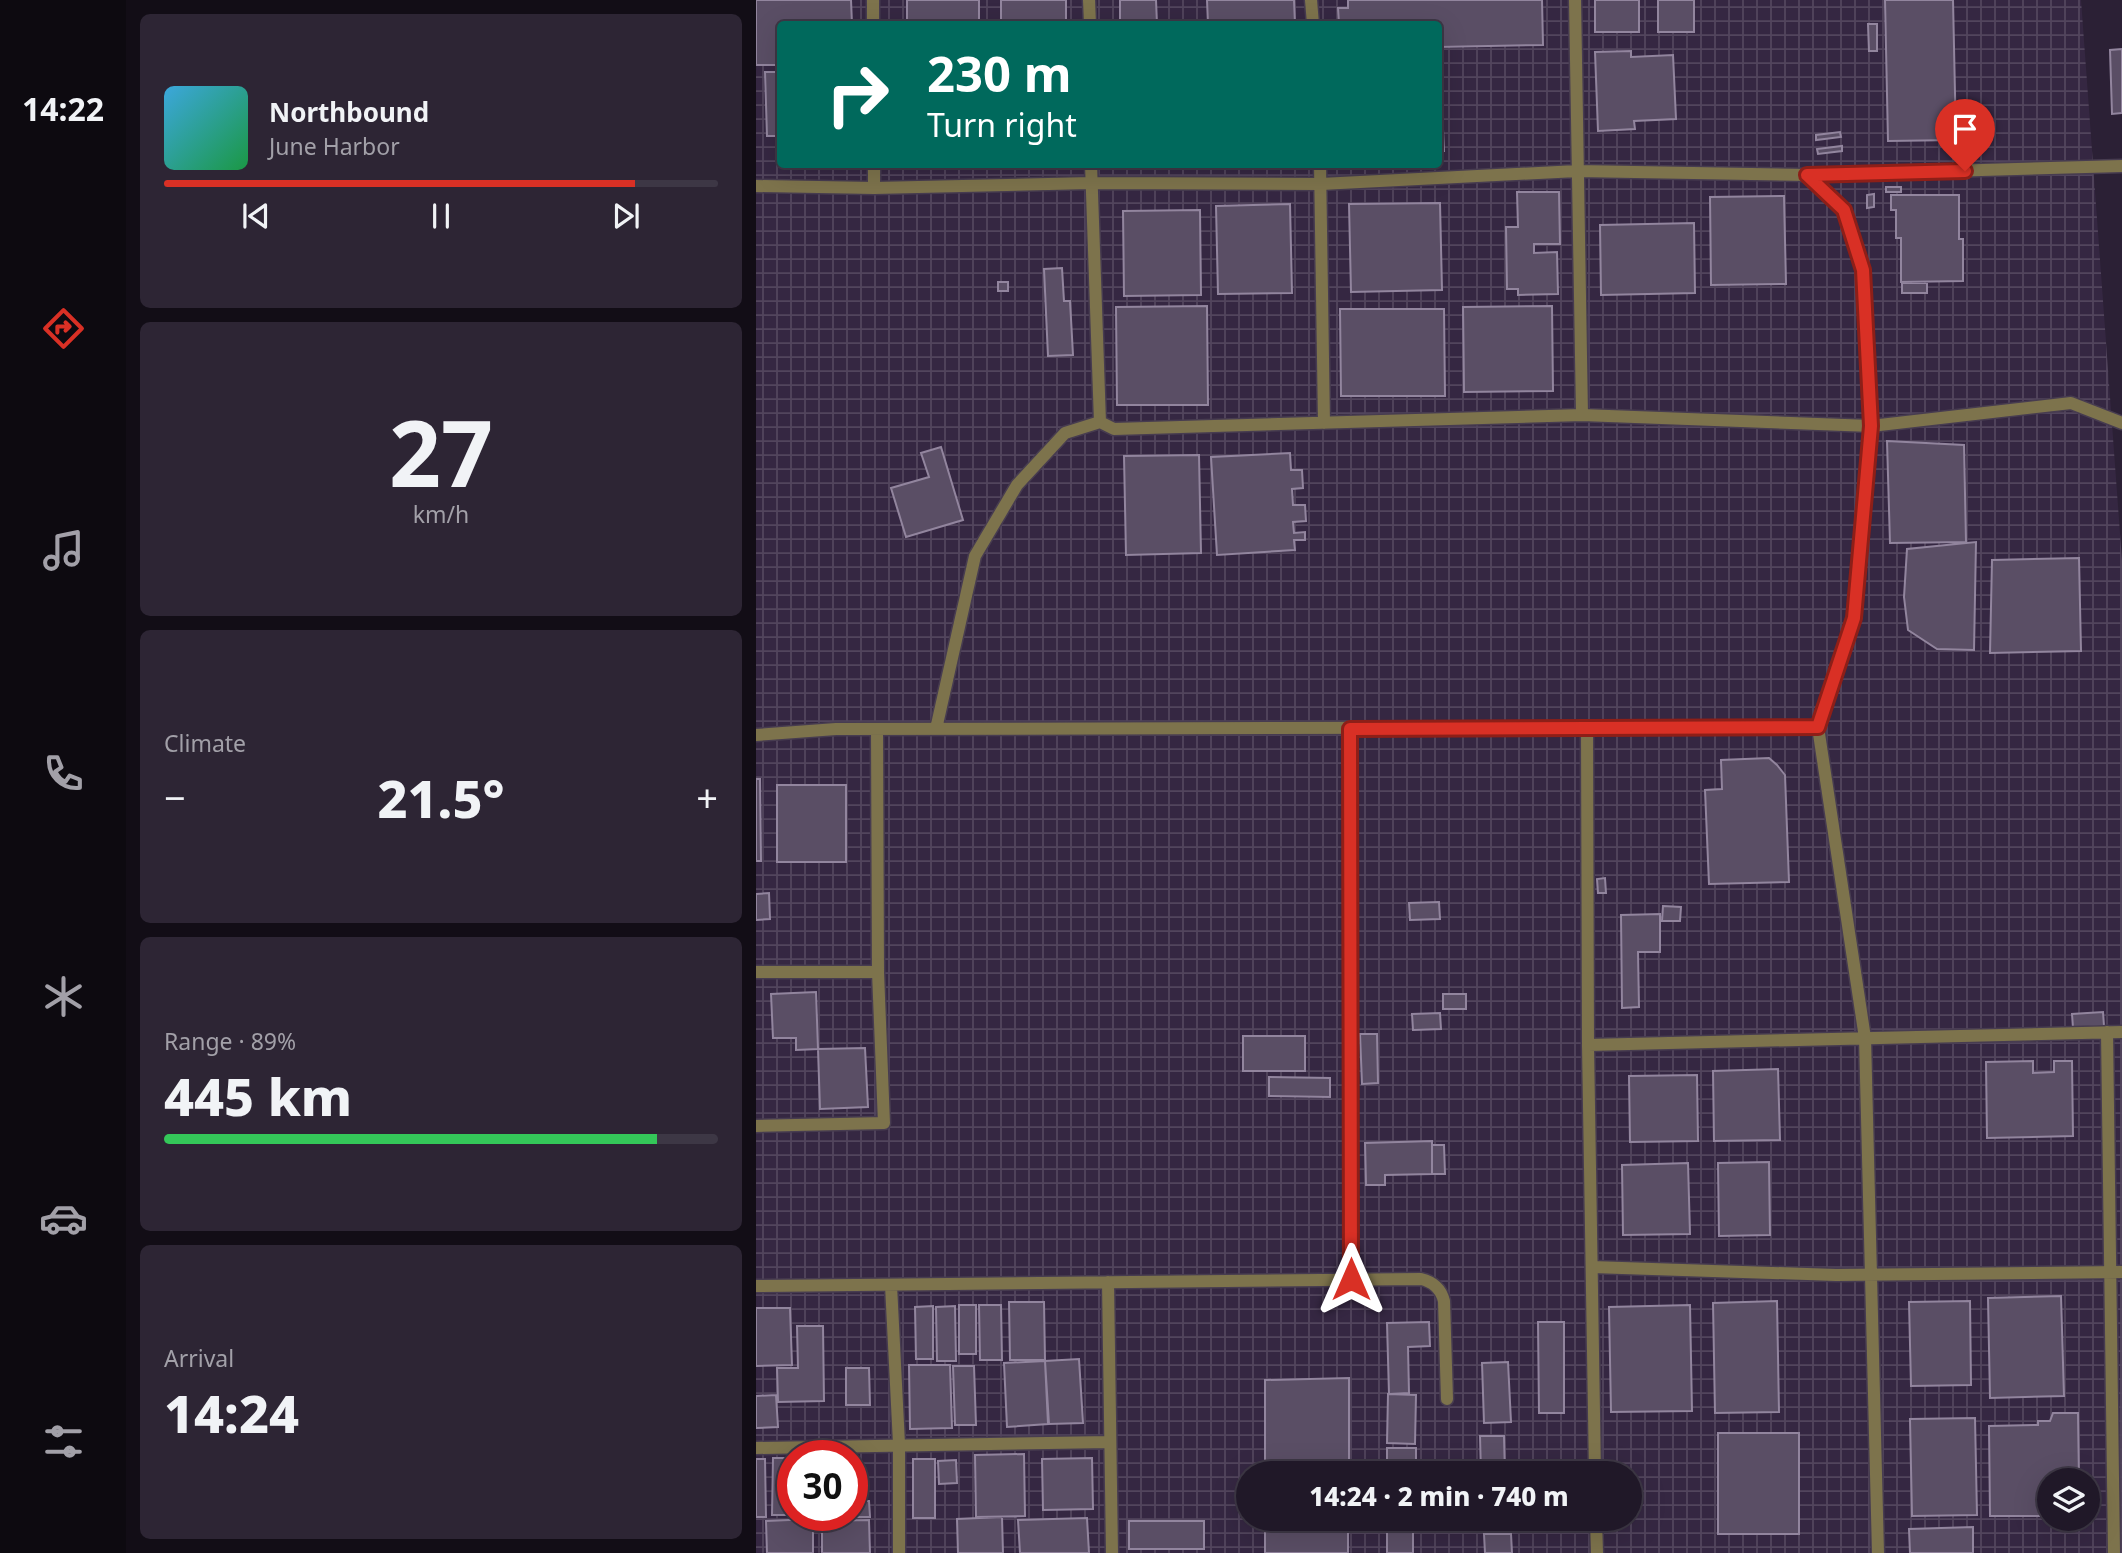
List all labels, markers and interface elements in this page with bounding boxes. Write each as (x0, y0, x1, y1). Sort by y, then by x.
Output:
text: 230 m (927, 40, 1072, 106)
icon: right (812, 49, 903, 140)
text: 14:22 (22, 87, 104, 130)
text: Northbound (269, 94, 429, 130)
pin (1935, 99, 1995, 171)
text: Turn right (927, 103, 1077, 146)
icon: arrive (1946, 110, 1984, 148)
text: June Harbor (269, 130, 400, 162)
icon: previous (237, 197, 275, 235)
icon: pause (422, 197, 460, 235)
icon: next (607, 197, 645, 235)
icon: directions (39, 304, 88, 353)
text: 27 (389, 390, 493, 514)
text: km/h (413, 498, 469, 530)
icon: music (39, 526, 88, 575)
text: Climate (164, 727, 246, 759)
icon: phone (39, 749, 88, 798)
text: 21.5° (378, 762, 504, 833)
text: − (164, 771, 186, 823)
text: + (696, 771, 718, 823)
icon: climate (39, 972, 88, 1021)
text: Range · 89% (164, 1025, 296, 1057)
text: 445 km (164, 1060, 352, 1131)
icon: car (39, 1194, 88, 1243)
position arrow (1314, 1242, 1388, 1316)
text: Arrival (164, 1342, 234, 1374)
text: 14:24 (164, 1377, 299, 1448)
icon: filters (39, 1417, 88, 1466)
speed limit sign: 30 (777, 1440, 868, 1531)
map controls (2037, 1468, 2100, 1531)
button: layers (2037, 1468, 2100, 1531)
text: 14:24 · 2 min · 740 m (1309, 1478, 1569, 1514)

